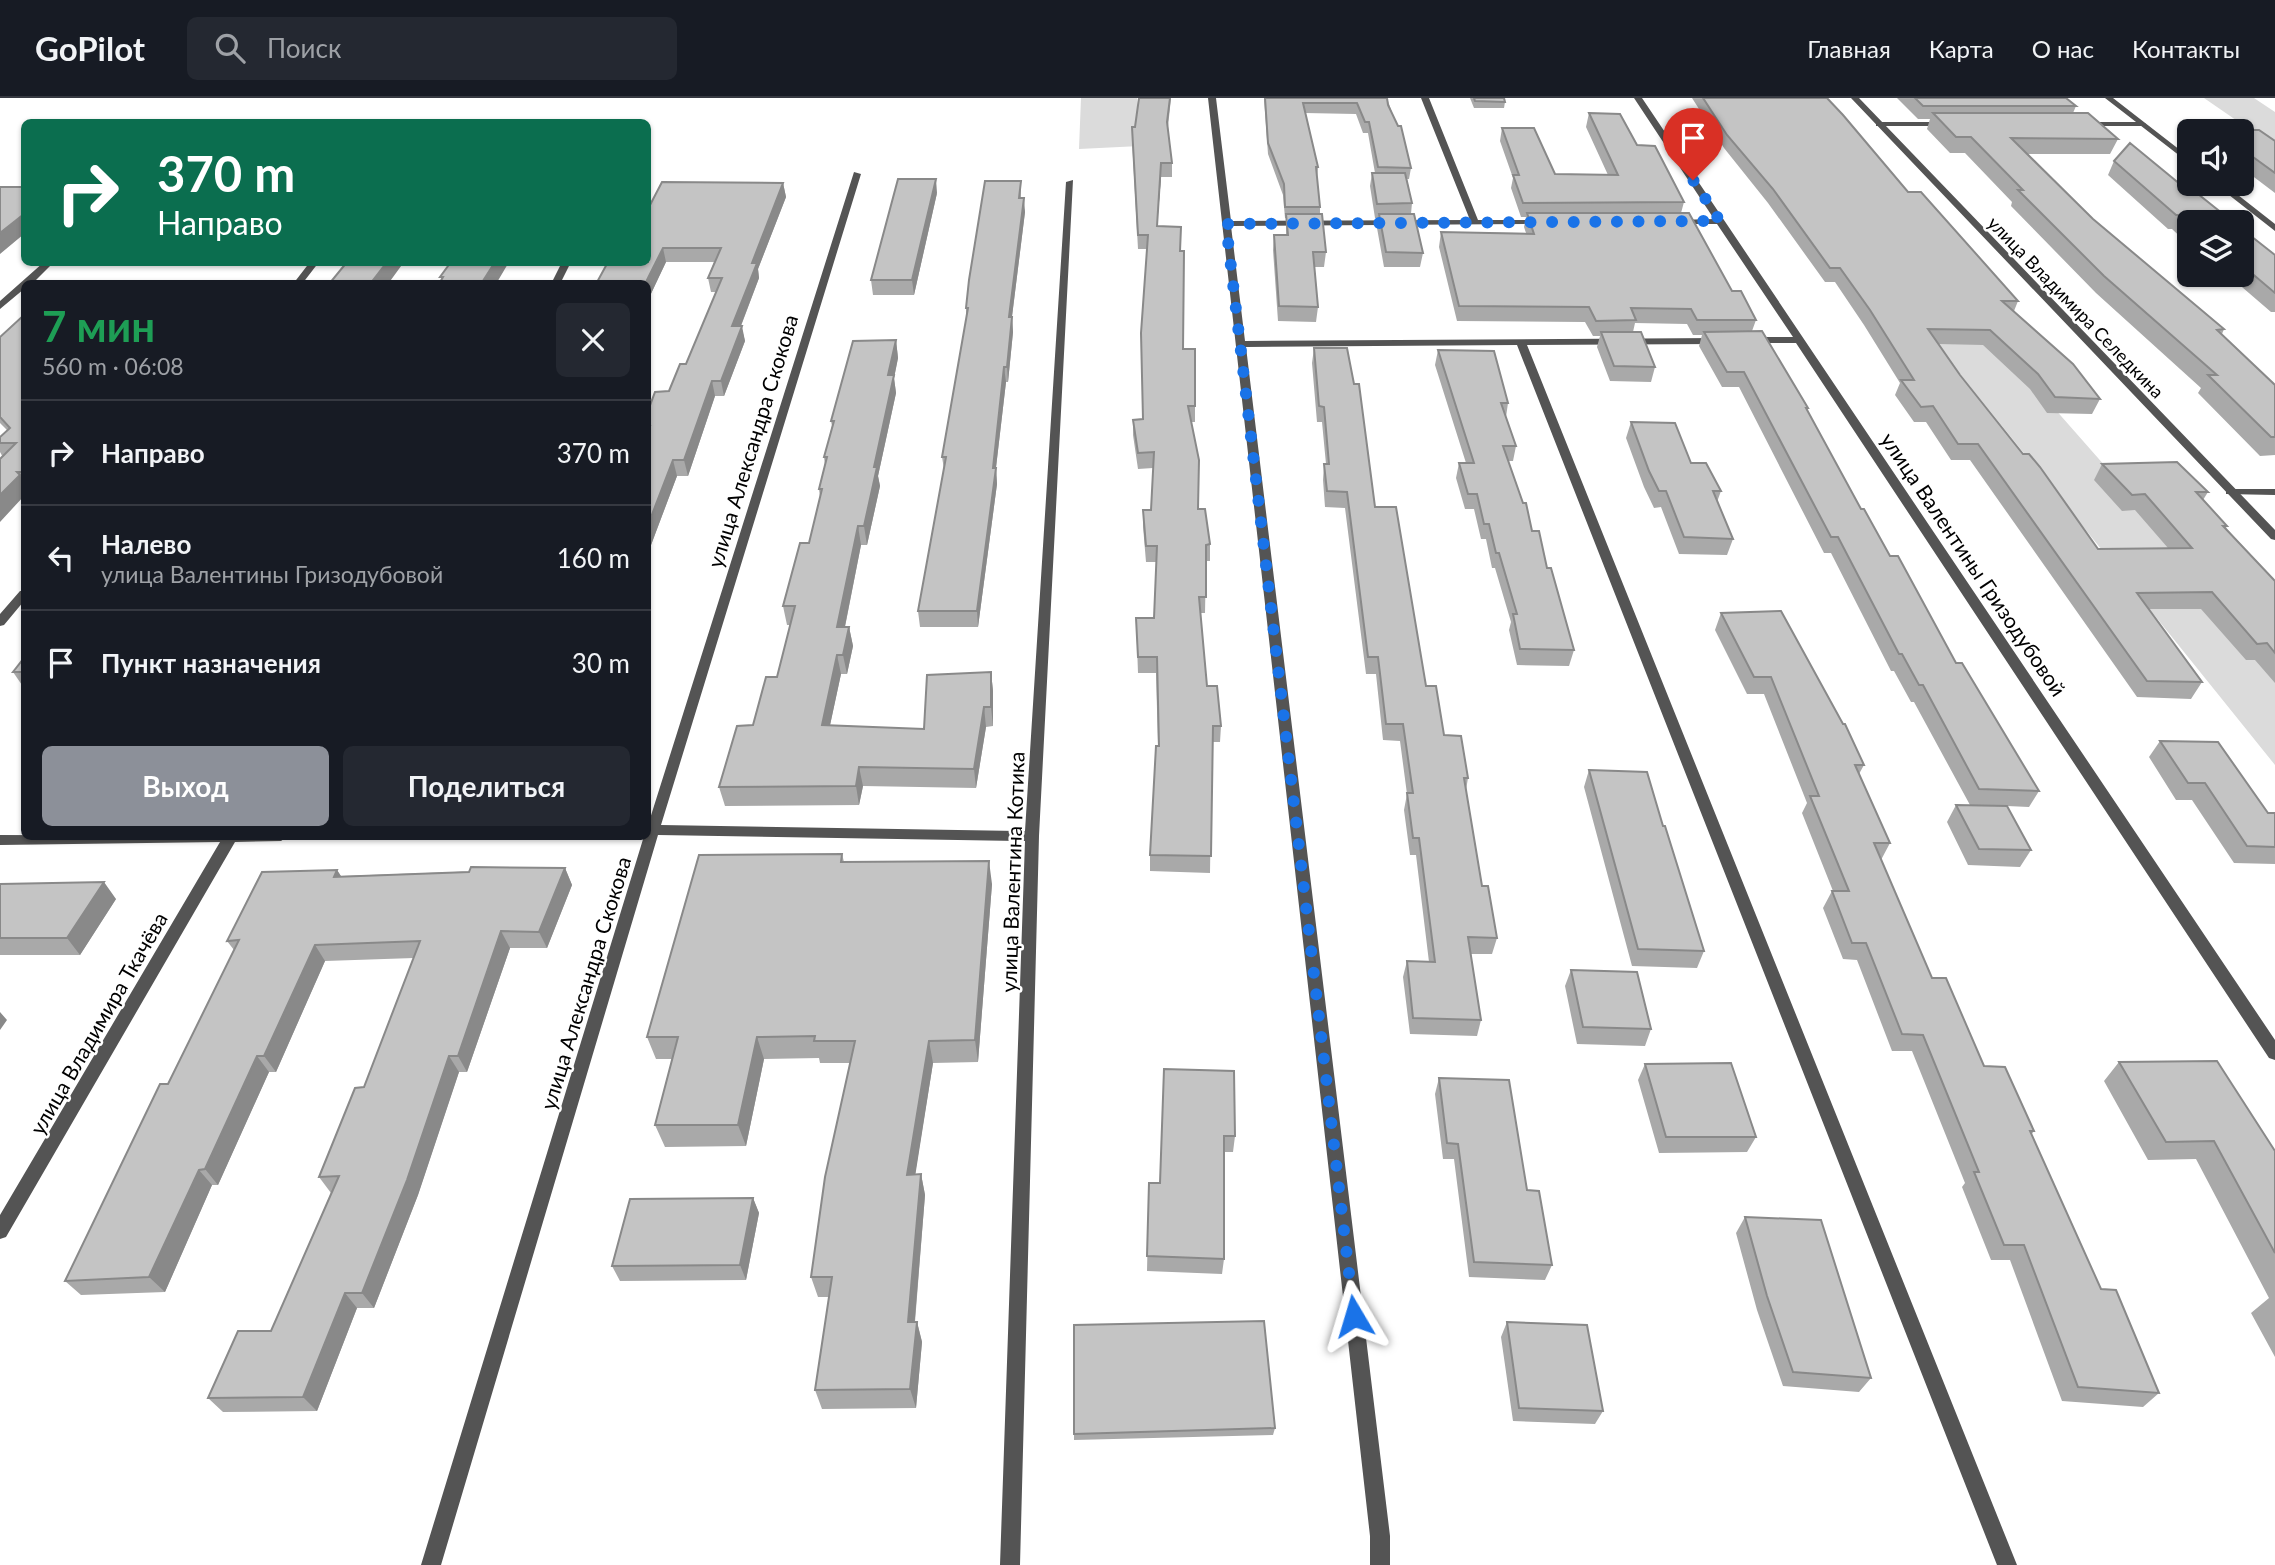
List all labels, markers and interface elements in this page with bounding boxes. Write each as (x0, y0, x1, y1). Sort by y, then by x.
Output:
search box (187, 17, 677, 80)
text: GoPilot (35, 28, 145, 68)
icon: search (211, 29, 249, 67)
text: Поиск (267, 32, 341, 64)
text: Главная (1807, 34, 1891, 63)
text: Карта (1929, 34, 1994, 63)
text: О нас (2032, 34, 2094, 63)
text: Контакты (2132, 34, 2240, 63)
pin (1663, 108, 1723, 180)
icon: arrive (1674, 119, 1712, 157)
map controls (2177, 119, 2254, 287)
button: sound (2177, 119, 2254, 196)
text: 370 m (157, 144, 295, 202)
icon: right (42, 147, 133, 238)
text: Направо (157, 203, 283, 242)
button: layers (2177, 210, 2254, 287)
street label: улица Владимира Селедкина (1983, 212, 2169, 402)
text: 7 мин (42, 301, 155, 351)
button: close (556, 303, 630, 377)
street label: улица Александра Скокова (702, 311, 802, 571)
text: 560 m · 06:08 (42, 352, 184, 380)
street label: улица Валентины Гризодубовой (1876, 428, 2072, 700)
icon: right (42, 434, 80, 472)
text: Направо (101, 437, 205, 469)
text: 370 m (557, 437, 630, 469)
text: Налево (101, 528, 191, 560)
icon: left (42, 539, 80, 577)
text: 160 m (557, 542, 630, 574)
text: улица Валентины Гризодубовой (101, 560, 443, 588)
icon: arrive (42, 644, 80, 682)
text: Пункт назначения (101, 647, 321, 679)
text: 30 m (572, 647, 630, 679)
button: Выход (42, 746, 329, 826)
button: Поделиться (343, 746, 630, 826)
street label: улица Валентина Котика (995, 751, 1029, 993)
street label: улица Александра Скокова (535, 853, 635, 1113)
street label: улица Владимира Ткачёва (24, 908, 172, 1138)
position arrow (1317, 1279, 1391, 1353)

